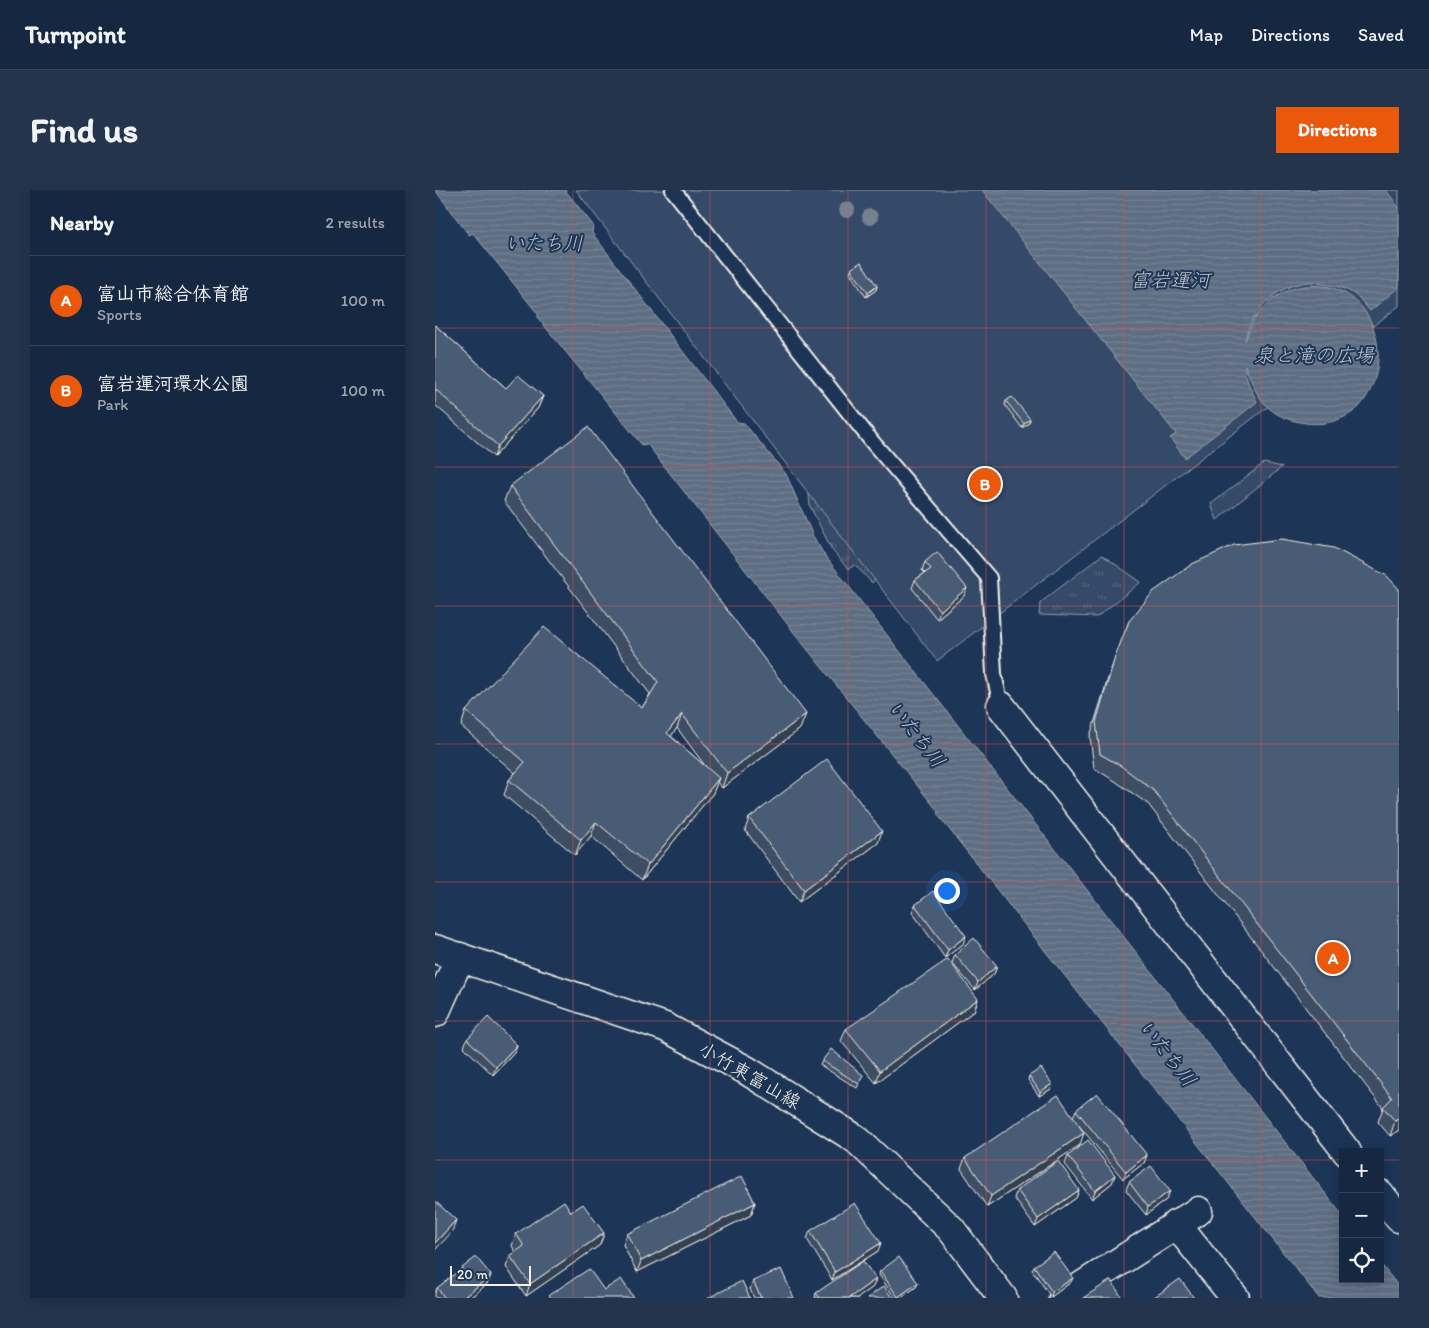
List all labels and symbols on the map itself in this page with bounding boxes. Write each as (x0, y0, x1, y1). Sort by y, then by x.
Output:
water label: いたち川 (505, 231, 583, 255)
water label: 富岩運河 (1130, 268, 1213, 292)
water label: 泉と滝の広場 (1254, 343, 1376, 367)
pin: B (969, 465, 1001, 503)
water label: いたち川 (883, 696, 951, 772)
your location (934, 878, 960, 904)
pin: A (1317, 939, 1349, 977)
water label: いたち川 (1134, 1015, 1202, 1091)
street label: 小竹東富山線 (695, 1037, 805, 1114)
scale bar (450, 1263, 531, 1286)

